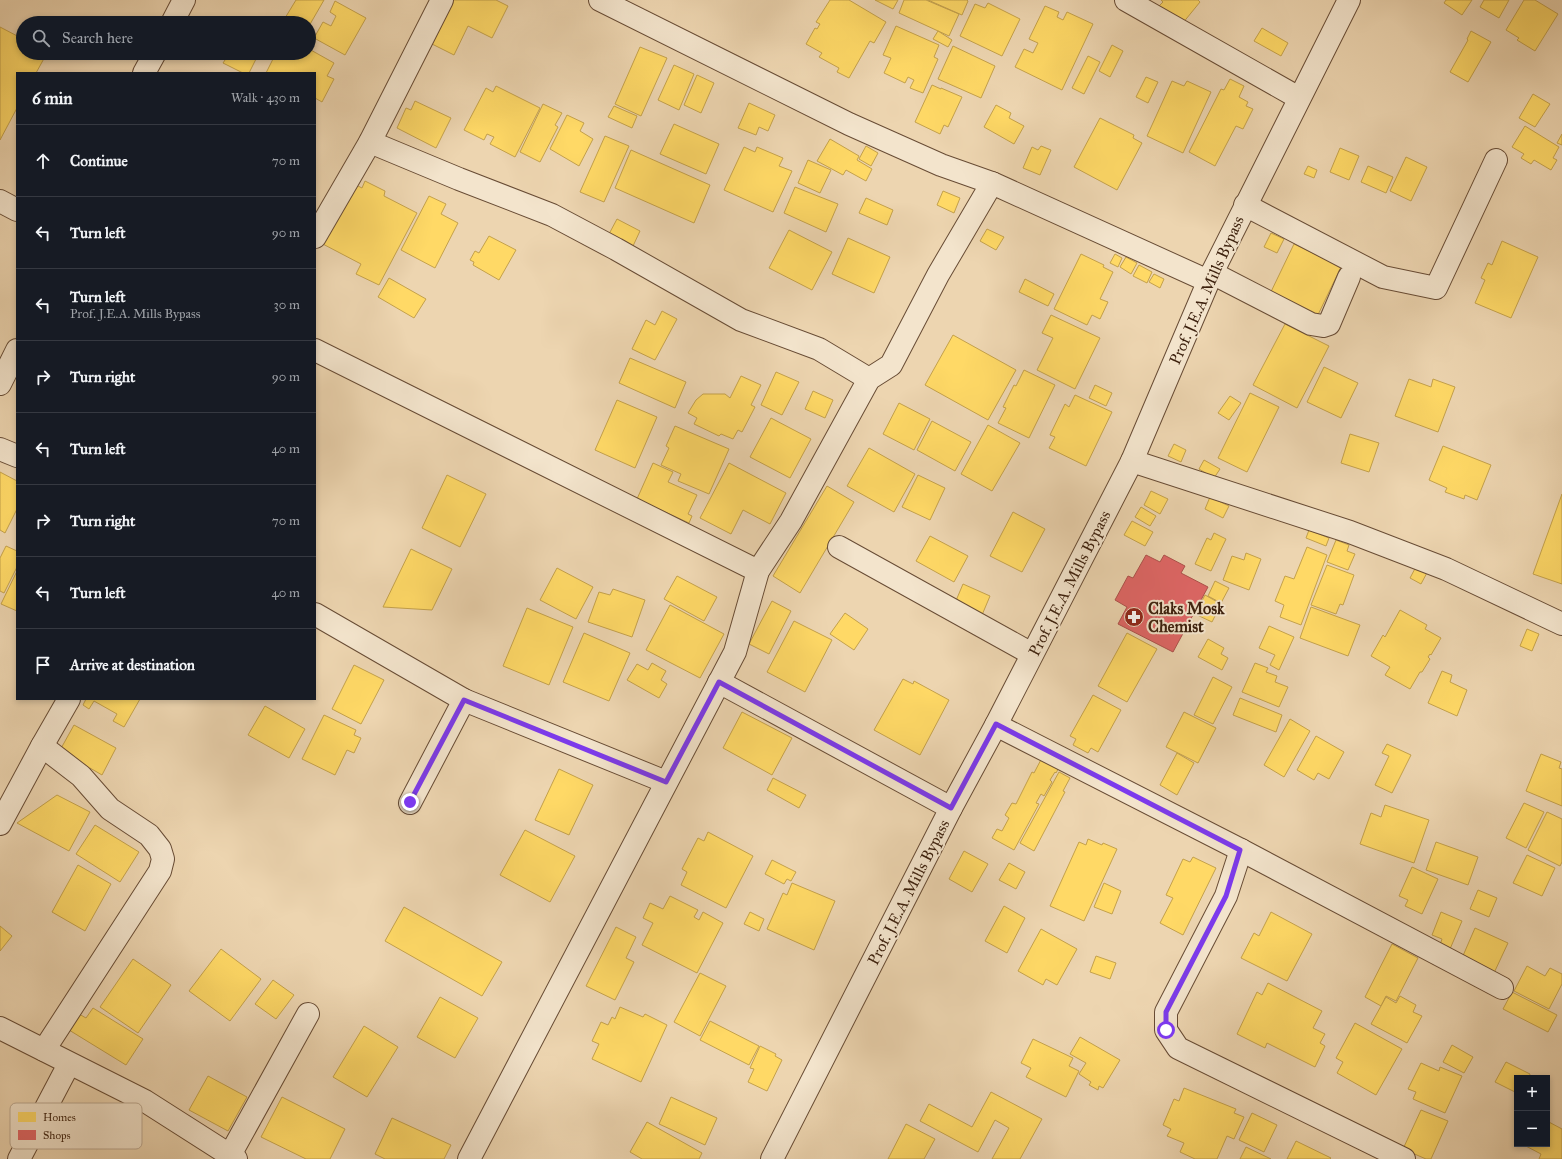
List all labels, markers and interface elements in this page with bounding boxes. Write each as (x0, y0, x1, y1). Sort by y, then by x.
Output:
search box (16, 16, 316, 60)
icon: search (30, 27, 52, 49)
text: Search here (62, 29, 133, 47)
text: 6 min (32, 88, 73, 109)
text: Walk · 430 m (231, 90, 300, 106)
icon: ahead (32, 150, 54, 172)
text: Continue (70, 152, 128, 170)
text: 70 m (272, 153, 300, 169)
street label: Prof. J.E.A. Mills Bypass (1165, 213, 1249, 368)
icon: left (32, 222, 54, 244)
text: Turn left (70, 224, 126, 242)
text: 90 m (272, 225, 300, 241)
text: Turn left (70, 288, 126, 306)
icon: left (32, 294, 54, 316)
text: 30 m (274, 297, 300, 313)
text: Prof. J.E.A. Mills Bypass (70, 306, 201, 322)
icon: right (32, 366, 54, 388)
text: Turn right (70, 368, 135, 386)
text: 90 m (272, 369, 300, 385)
icon: left (32, 438, 54, 460)
text: Turn left (70, 440, 126, 458)
text: 40 m (271, 441, 300, 457)
street label: Prof. J.E.A. Mills Bypass (1025, 507, 1115, 660)
icon: right (32, 510, 54, 532)
text: Turn right (70, 512, 135, 530)
text: 70 m (272, 513, 300, 529)
icon: left (32, 582, 54, 604)
text: Turn left (70, 584, 126, 602)
text: 40 m (271, 585, 300, 601)
place label: Claks Mosk Chemist (1148, 599, 1225, 636)
pharmacy icon: Claks Mosk Chemist (1123, 606, 1145, 628)
icon: arrive (32, 654, 54, 676)
text: Arrive at destination (70, 656, 195, 674)
route end (401, 793, 419, 811)
street label: Prof. J.E.A. Mills Bypass (864, 816, 954, 969)
route start (1157, 1021, 1175, 1039)
map controls (1514, 1075, 1550, 1147)
button: + (1514, 1075, 1550, 1111)
legend (10, 1103, 142, 1149)
text: Homes (43, 1111, 76, 1124)
button: − (1514, 1111, 1550, 1147)
text: Shops (43, 1129, 71, 1142)

